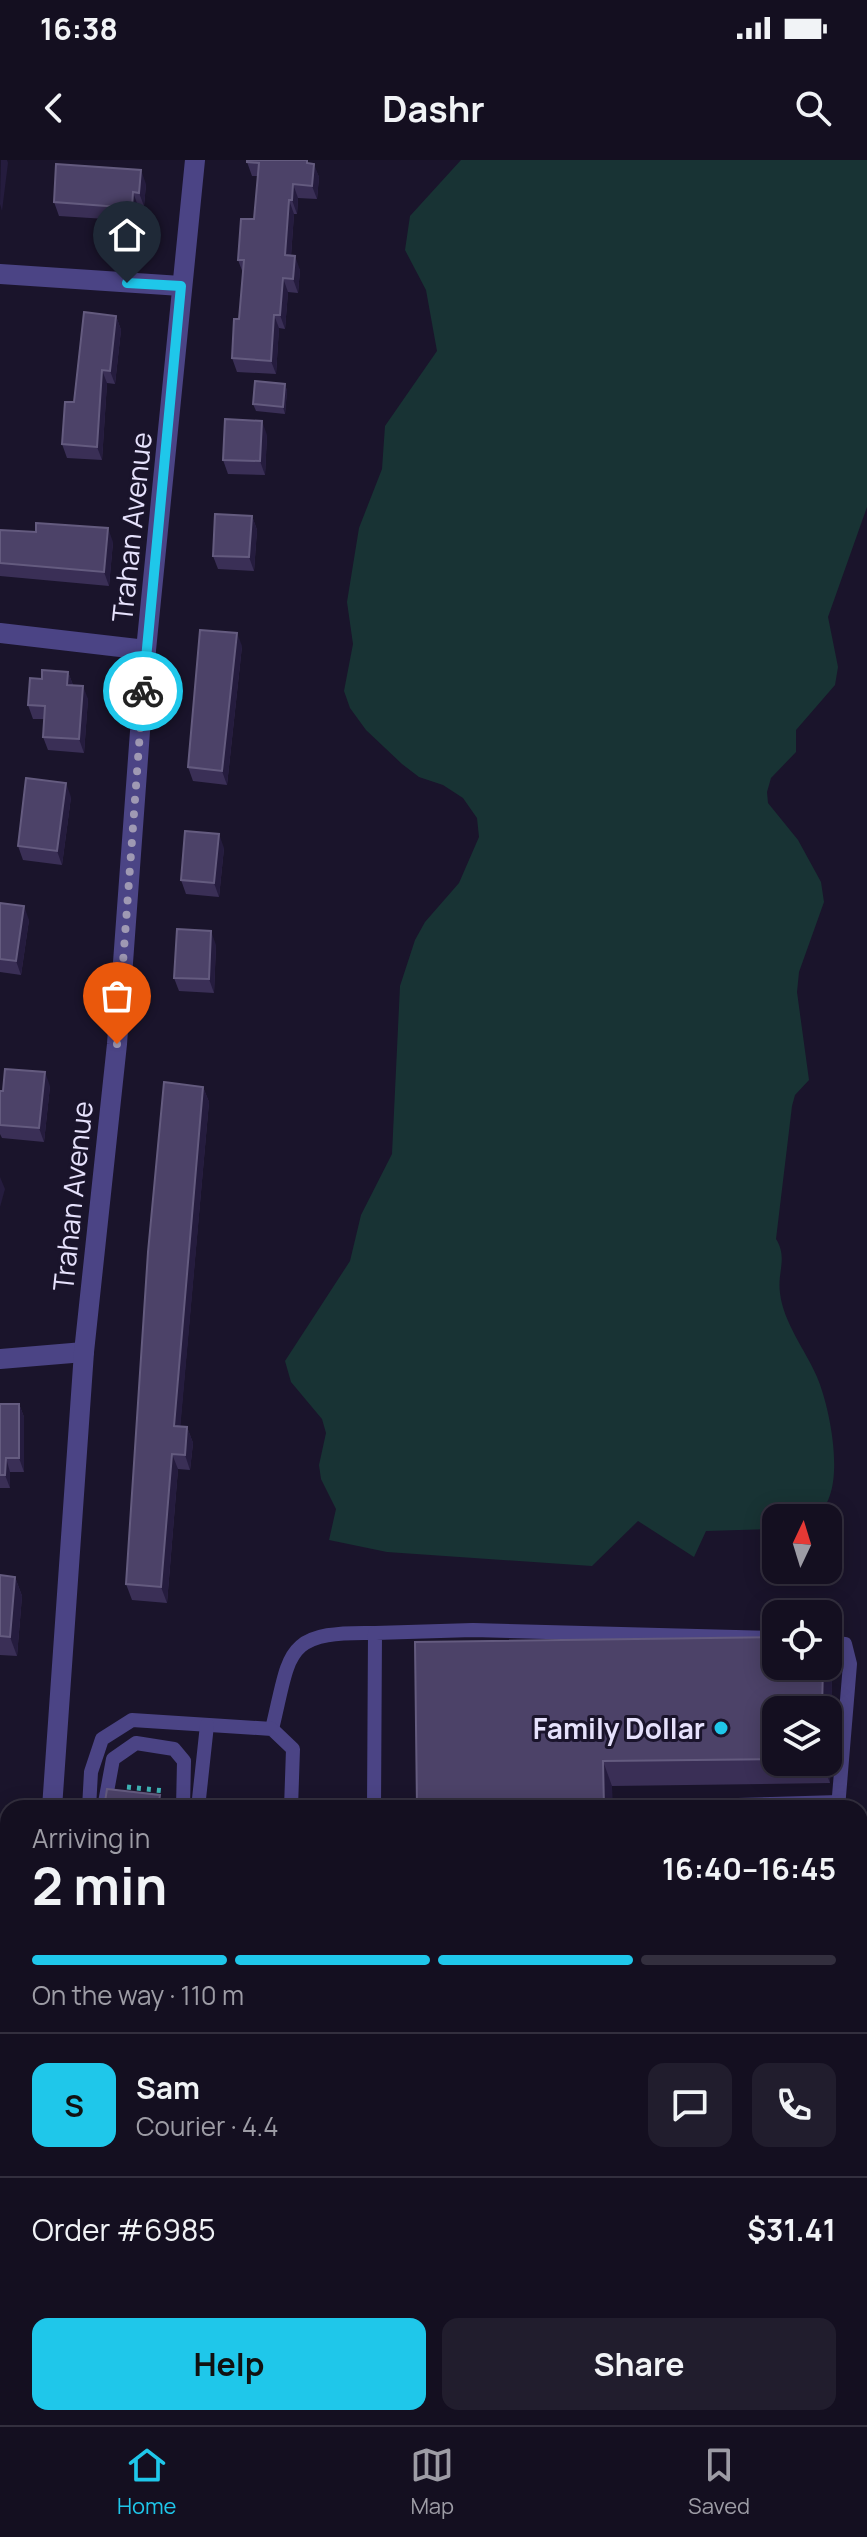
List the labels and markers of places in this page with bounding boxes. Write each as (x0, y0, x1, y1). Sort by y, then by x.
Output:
pin (93, 201, 161, 283)
pin (83, 962, 151, 1044)
place label: Family Dollar (533, 1709, 705, 1747)
marker: Family Dollar (712, 1719, 730, 1737)

